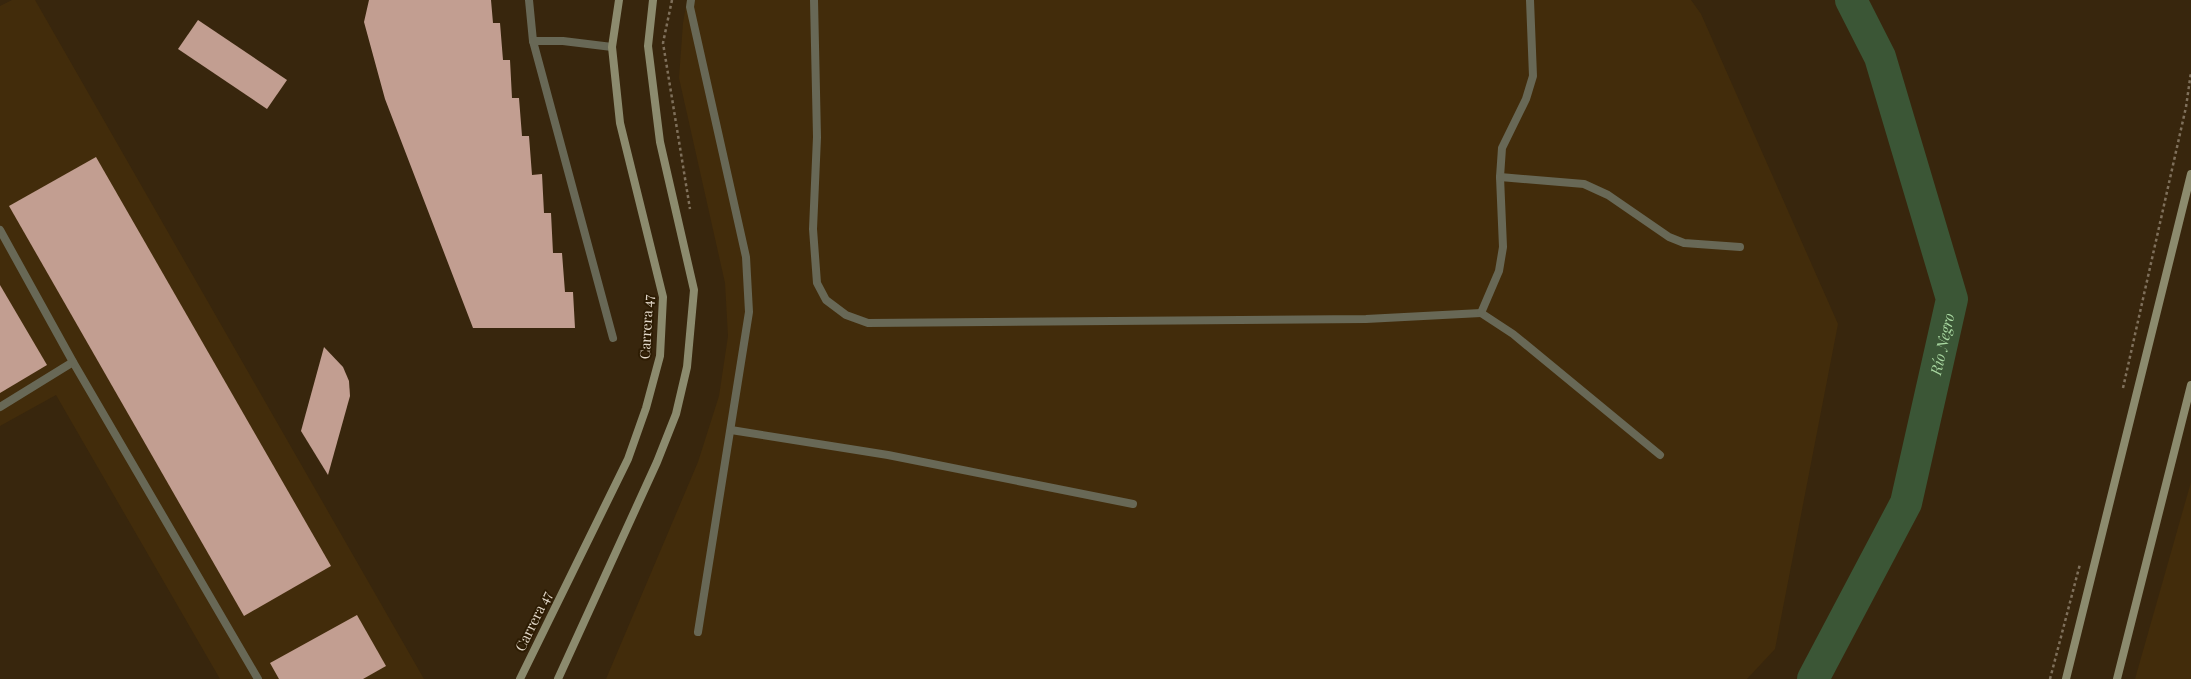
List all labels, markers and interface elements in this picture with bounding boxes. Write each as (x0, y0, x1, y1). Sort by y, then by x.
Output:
street label: Carrera 47 (635, 294, 657, 360)
water label: Río Negro (1925, 311, 1959, 378)
street label: Carrera 47 (510, 588, 556, 654)

